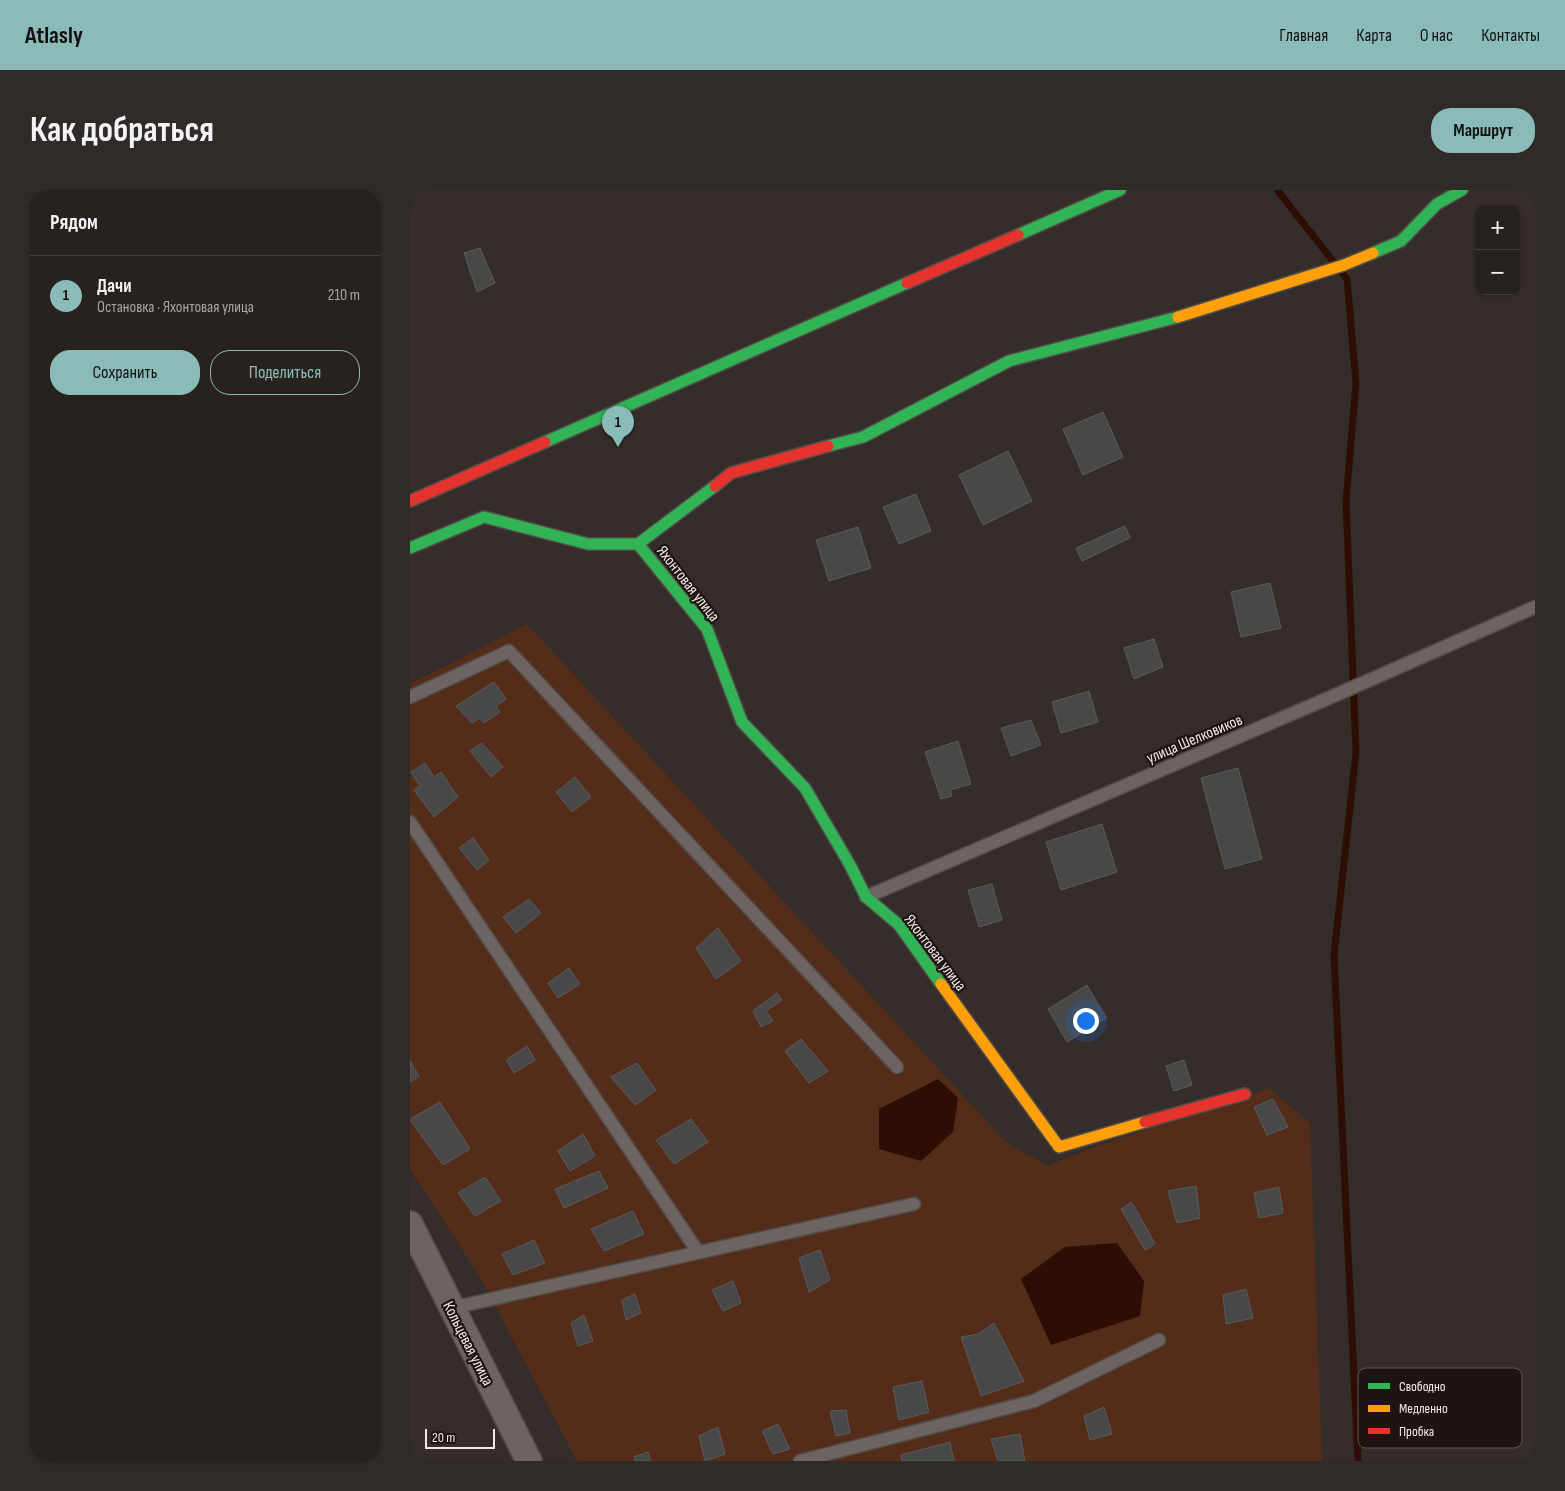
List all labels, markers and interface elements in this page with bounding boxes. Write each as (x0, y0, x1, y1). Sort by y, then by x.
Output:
text: Atlasly (25, 21, 83, 50)
text: Главная (1279, 25, 1328, 46)
text: Карта (1356, 25, 1392, 46)
text: О нас (1420, 25, 1453, 46)
text: Контакты (1481, 25, 1540, 46)
button: Маршрут (1431, 108, 1535, 153)
text: Как добраться (30, 109, 214, 152)
map controls (1475, 205, 1520, 295)
button: + (1475, 205, 1520, 250)
text: Рядом (50, 210, 98, 235)
button: − (1475, 250, 1520, 295)
text: Дачи (97, 275, 132, 298)
text: 1 (63, 286, 69, 305)
text: 210 m (328, 286, 360, 305)
text: Остановка · Яхонтовая улица (97, 298, 254, 317)
button: Сохранить (50, 350, 200, 395)
button: Поделиться (210, 350, 360, 395)
pin: 1 (602, 406, 634, 447)
street label: Яхонтовая улица (652, 542, 723, 626)
street label: улица Шелковиков (1144, 711, 1245, 768)
street label: Яхонтовая улица (900, 911, 970, 995)
your location (1073, 1008, 1099, 1034)
street label: Кольцевая улица (438, 1298, 497, 1389)
legend (1358, 1368, 1522, 1448)
text: Свободно (1399, 1378, 1446, 1395)
text: Медленно (1399, 1400, 1448, 1417)
text: Пробка (1399, 1423, 1434, 1440)
scale bar (425, 1426, 495, 1449)
text: 20 m (432, 1429, 455, 1446)

